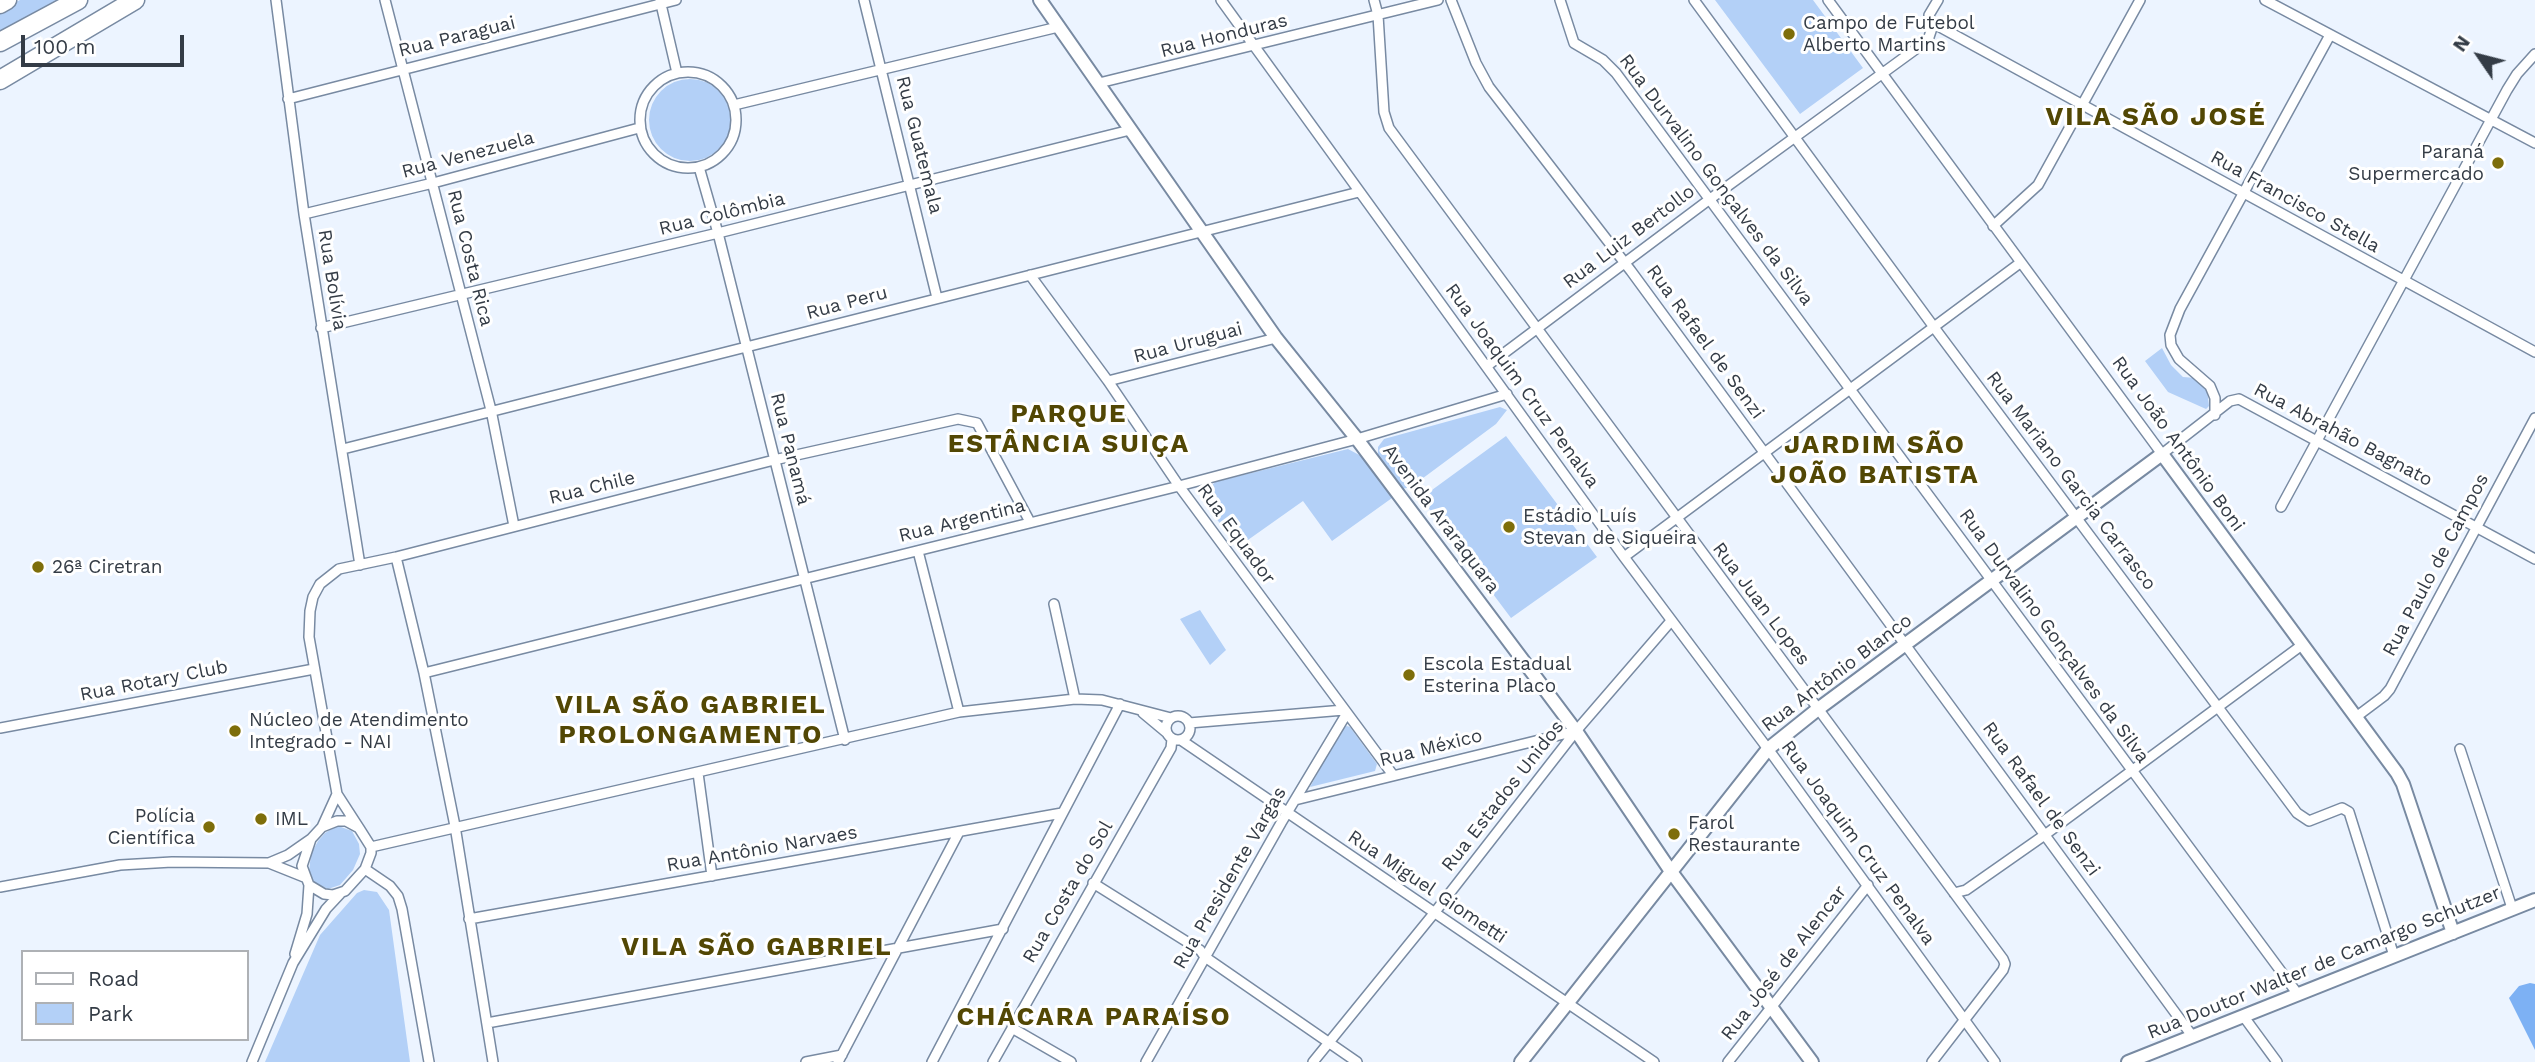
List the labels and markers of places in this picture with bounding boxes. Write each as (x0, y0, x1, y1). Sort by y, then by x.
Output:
place label: Campo de Futebol Alberto Martins (1803, 12, 1975, 56)
marker: Campo de Futebol Alberto Martins (1781, 26, 1797, 42)
place label: Paraná Supermercado (2348, 141, 2484, 185)
marker: Paraná Supermercado (2490, 155, 2506, 171)
place label: Estádio Luís Stevan de Siqueira (1523, 505, 1697, 549)
marker: Estádio Luís Stevan de Siqueira (1501, 519, 1517, 535)
place label: 26ª Ciretran (52, 556, 163, 578)
marker: 26ª Ciretran (30, 559, 46, 575)
place label: Escola Estadual Esterina Placo (1423, 653, 1571, 697)
marker: Escola Estadual Esterina Placo (1401, 667, 1417, 683)
place label: Núcleo de Atendimento Integrado - NAI (249, 709, 469, 753)
marker: Núcleo de Atendimento Integrado - NAI (227, 723, 243, 739)
place label: Polícia Científica (107, 805, 195, 849)
place label: IML (275, 808, 308, 830)
marker: IML (253, 811, 269, 827)
place label: Farol Restaurante (1688, 812, 1801, 856)
marker: Polícia Científica (201, 819, 217, 835)
marker: Farol Restaurante (1666, 826, 1682, 842)

